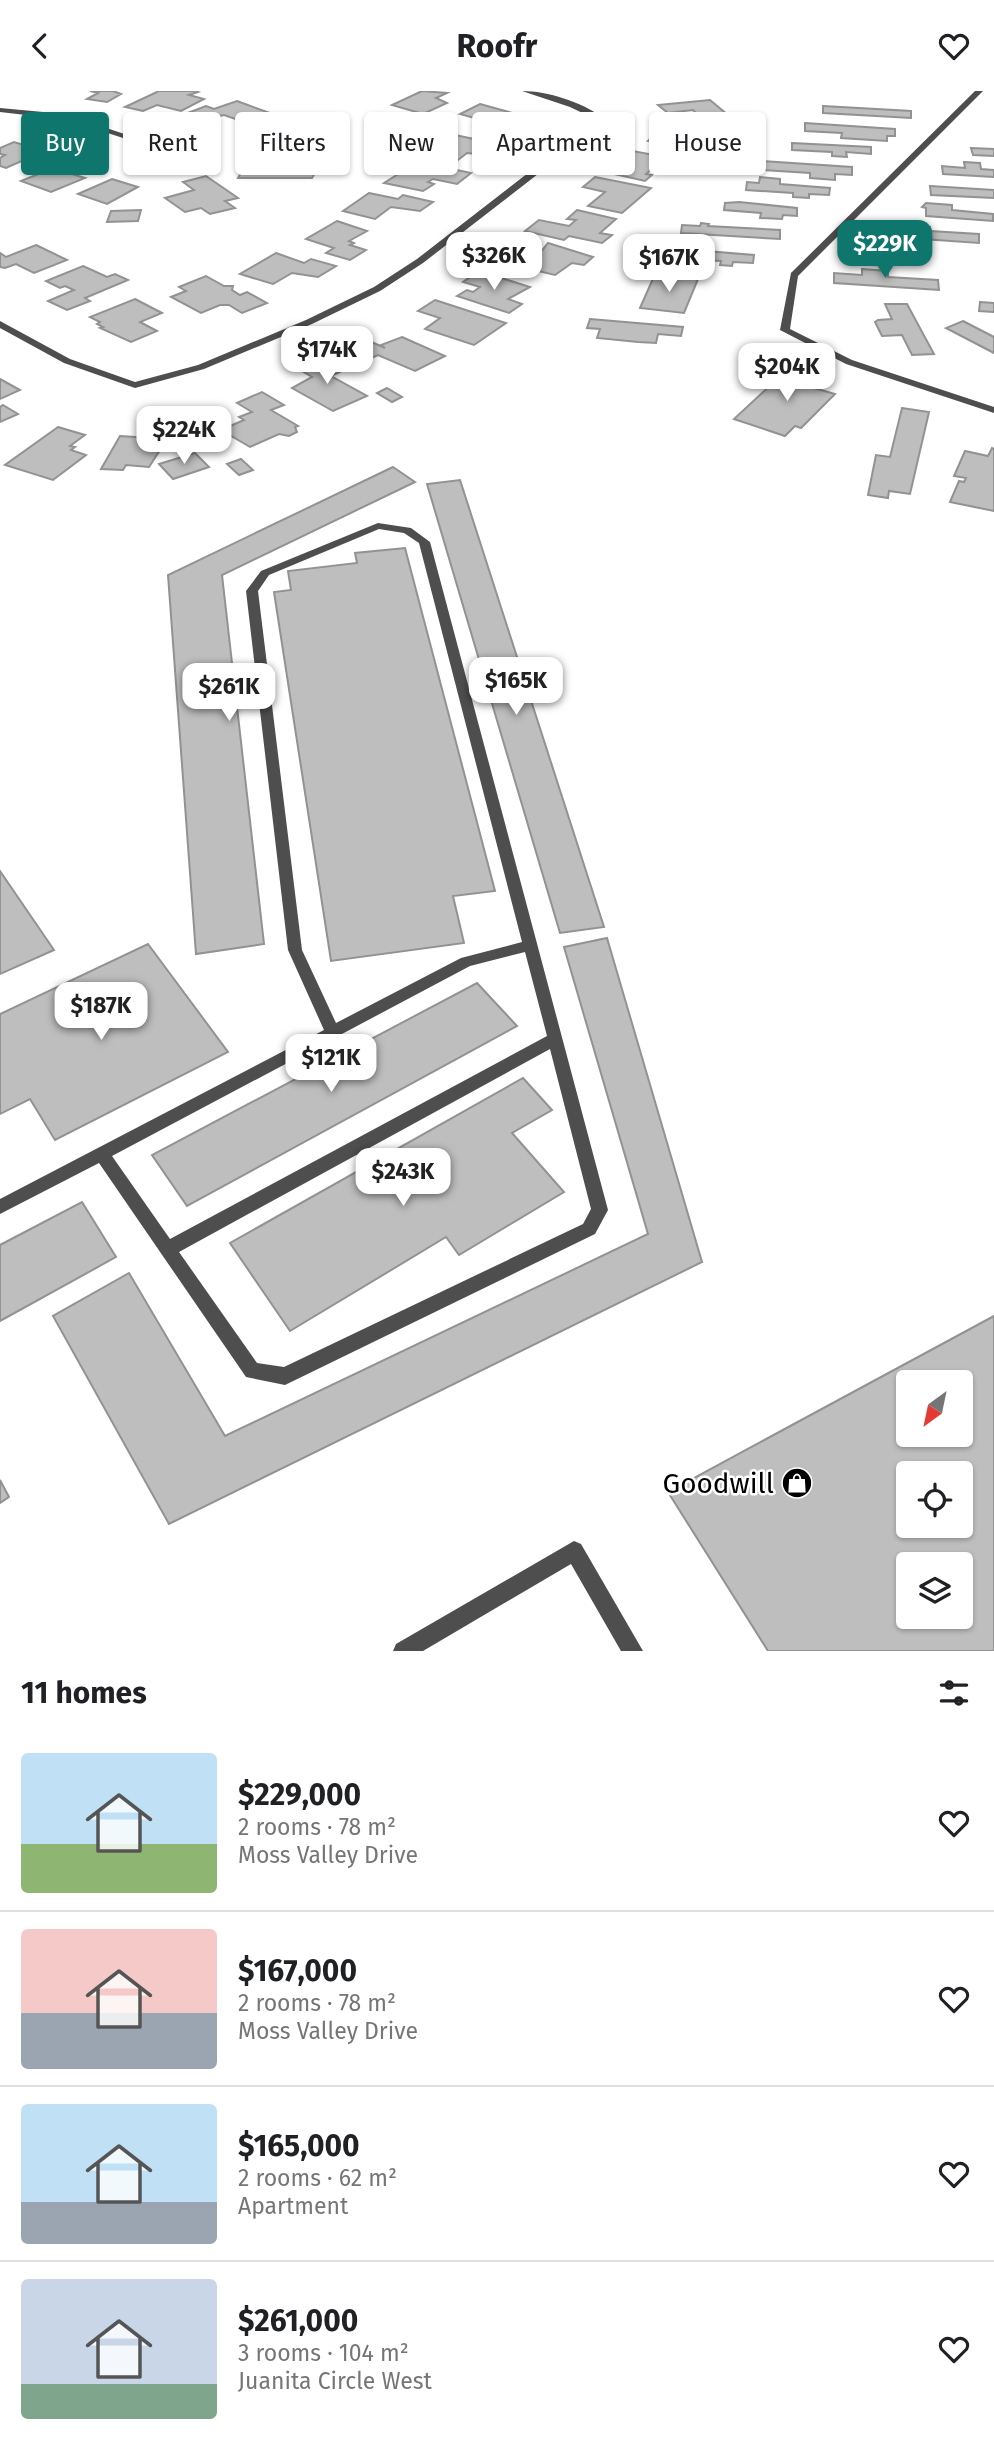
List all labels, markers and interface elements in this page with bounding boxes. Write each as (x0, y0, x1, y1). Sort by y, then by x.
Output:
icon: back (21, 27, 59, 65)
text: Roofr (457, 27, 537, 65)
icon: heart (935, 27, 973, 65)
chip: Buy (21, 112, 109, 175)
chip: Rent (123, 112, 221, 175)
chip: Filters (235, 112, 350, 175)
chip: New (364, 112, 458, 175)
chip: Apartment (472, 112, 635, 175)
chip: House (649, 112, 766, 175)
pin: $229K (836, 221, 934, 280)
text: $229K (853, 229, 917, 257)
pin: $326K (445, 233, 543, 292)
pin: $167K (620, 235, 718, 294)
text: $326K (462, 241, 526, 269)
text: $167K (639, 243, 699, 271)
pin: $174K (278, 327, 376, 386)
text: $174K (297, 335, 357, 363)
pin: $204K (738, 343, 836, 403)
text: $204K (754, 352, 820, 380)
pin: $224K (135, 407, 233, 466)
text: $224K (152, 415, 216, 443)
pin: $165K (467, 657, 565, 717)
pin: $261K (180, 663, 278, 723)
text: $165K (485, 666, 547, 694)
text: $261K (198, 672, 260, 700)
pin: $187K (52, 983, 150, 1042)
text: $187K (71, 991, 131, 1019)
pin: $121K (282, 1035, 380, 1094)
text: $121K (301, 1043, 361, 1071)
pin: $243K (354, 1149, 452, 1208)
text: $243K (372, 1157, 434, 1185)
north arrow (896, 1370, 973, 1447)
map controls (896, 1370, 973, 1629)
button: locate (896, 1461, 973, 1538)
shop icon: Goodwill (780, 1466, 814, 1500)
place label: Goodwill (663, 1467, 774, 1500)
button: layers (896, 1552, 973, 1629)
icon: filters (935, 1674, 973, 1712)
text: 11 homes (21, 1675, 147, 1711)
text: $229,000 (238, 1777, 361, 1813)
icon: home (77, 1781, 161, 1865)
icon: heart (935, 1804, 973, 1842)
text: 2 rooms · 78 m² (238, 1813, 396, 1841)
text: Moss Valley Drive (238, 1841, 418, 1869)
text: $167,000 (238, 1953, 357, 1989)
icon: home (77, 1957, 161, 2041)
icon: heart (935, 1980, 973, 2018)
text: 2 rooms · 78 m² (238, 1989, 396, 2017)
text: Moss Valley Drive (238, 2017, 418, 2045)
text: $165,000 (238, 2128, 360, 2164)
icon: home (77, 2132, 161, 2216)
icon: heart (935, 2155, 973, 2193)
text: 2 rooms · 62 m² (238, 2164, 397, 2192)
text: Apartment (238, 2192, 348, 2220)
text: $261,000 (238, 2303, 358, 2339)
icon: home (77, 2307, 161, 2391)
icon: heart (935, 2330, 973, 2368)
text: 3 rooms · 104 m² (238, 2339, 409, 2367)
text: Juanita Circle West (238, 2367, 432, 2395)

